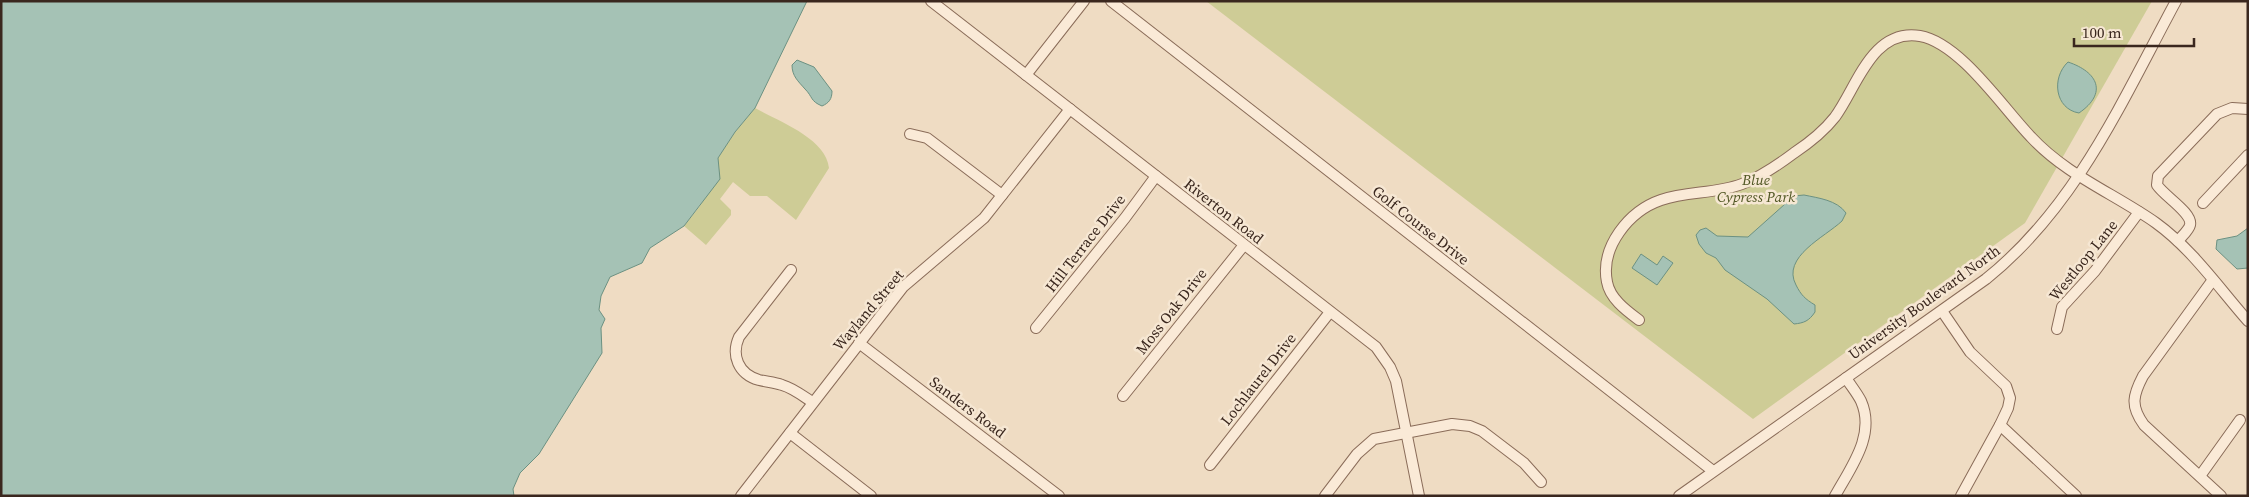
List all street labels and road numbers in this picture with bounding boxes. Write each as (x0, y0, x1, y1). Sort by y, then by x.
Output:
street label: Riverton Road (1180, 173, 1268, 249)
street label: Golf Course Drive (1368, 180, 1474, 270)
street label: Hill Terrace Drive (1040, 189, 1130, 296)
street label: Westloop Lane (2044, 215, 2122, 305)
street label: University Boulevard North (1844, 240, 2004, 364)
street label: Moss Oak Drive (1131, 263, 1212, 358)
street label: Wayland Street (828, 265, 908, 355)
street label: Lochlaurel Drive (1215, 328, 1301, 430)
street label: Sanders Road (925, 371, 1011, 443)

